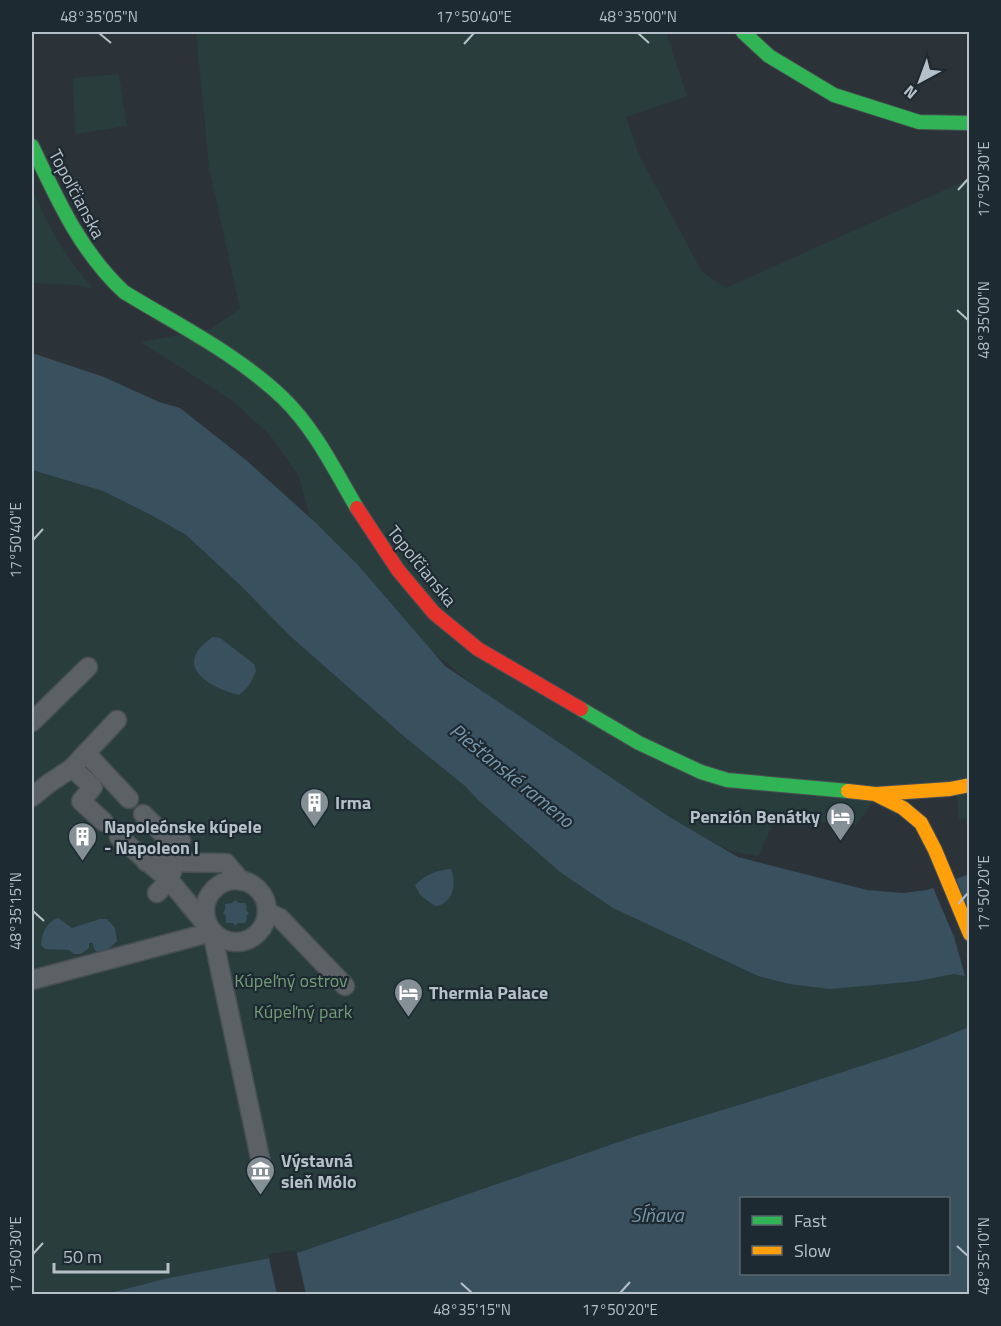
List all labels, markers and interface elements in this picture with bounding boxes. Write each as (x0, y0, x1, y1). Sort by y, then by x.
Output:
text: 48°35'05"N (60, 5, 138, 28)
text: 17°50'40"E (436, 5, 512, 28)
text: 48°35'00"N (599, 5, 677, 28)
north arrow (890, 51, 950, 111)
text: N (898, 80, 922, 105)
text: 17°50'30"E (972, 141, 995, 217)
street label: Topoľčianska (42, 144, 112, 244)
text: 48°35'00"N (972, 281, 995, 359)
text: 17°50'40"E (4, 502, 27, 578)
street label: Topoľčianska (381, 519, 463, 613)
water label: Piešťanské rameno (443, 715, 582, 836)
building icon: Irma (298, 786, 330, 828)
place label: Irma (335, 789, 371, 816)
hotel icon: Penzión Benátky (825, 800, 857, 842)
place label: Penzión Benátky (690, 803, 820, 830)
place label: Napoleónske kúpele - Napoleon I (104, 813, 262, 861)
building icon: Napoleónske kúpele - Napoleon I (67, 820, 99, 862)
text: 17°50'20"E (972, 855, 995, 931)
text: 48°35'15"N (4, 872, 27, 950)
park label: Kúpeľný ostrov (234, 967, 348, 994)
hotel icon: Thermia Palace (392, 976, 424, 1018)
place label: Thermia Palace (429, 979, 548, 1006)
park label: Kúpeľný park (254, 998, 353, 1025)
place label: Výstavná sieň Mólo (281, 1147, 357, 1195)
museum icon: Výstavná sieň Mólo (244, 1154, 276, 1196)
legend (740, 1197, 950, 1275)
water label: Sĺňava (630, 1199, 685, 1230)
text: Fast (794, 1207, 827, 1234)
text: 17°50'30"E (4, 1216, 27, 1292)
text: 48°35'10"N (972, 1217, 995, 1295)
scale bar (54, 1236, 168, 1274)
text: Slow (794, 1237, 831, 1264)
text: 50 m (63, 1243, 102, 1270)
text: 48°35'15"N (433, 1298, 511, 1321)
text: 17°50'20"E (582, 1298, 658, 1321)

